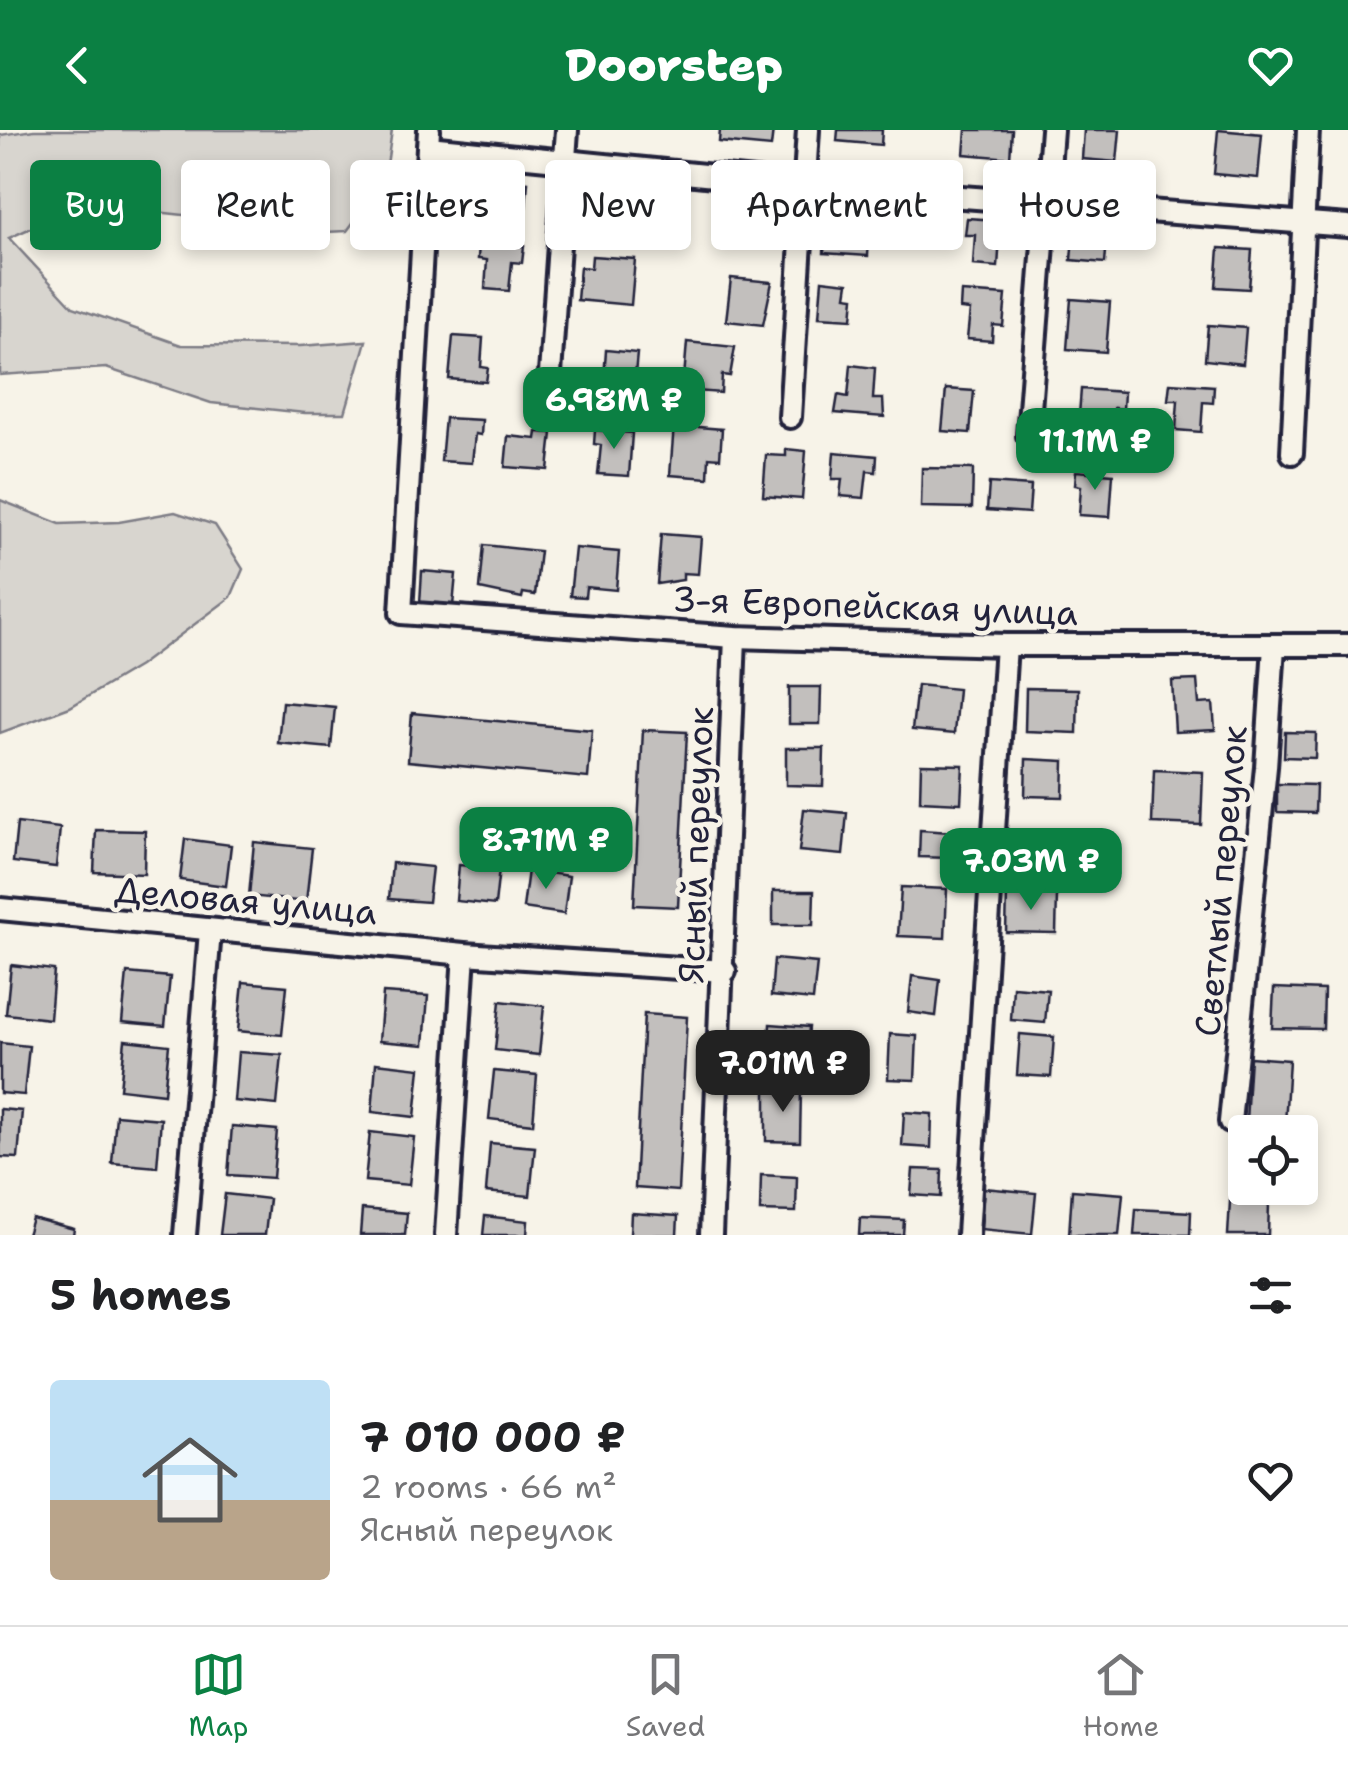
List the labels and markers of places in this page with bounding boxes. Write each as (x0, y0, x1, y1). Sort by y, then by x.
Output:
pin: 6.98M ₽ (522, 367, 706, 452)
pin: 11.1M ₽ (1003, 408, 1187, 493)
pin: 8.71M ₽ (454, 807, 638, 892)
pin: 7.03M ₽ (939, 828, 1123, 913)
pin: 7.01M ₽ (691, 1030, 875, 1115)

